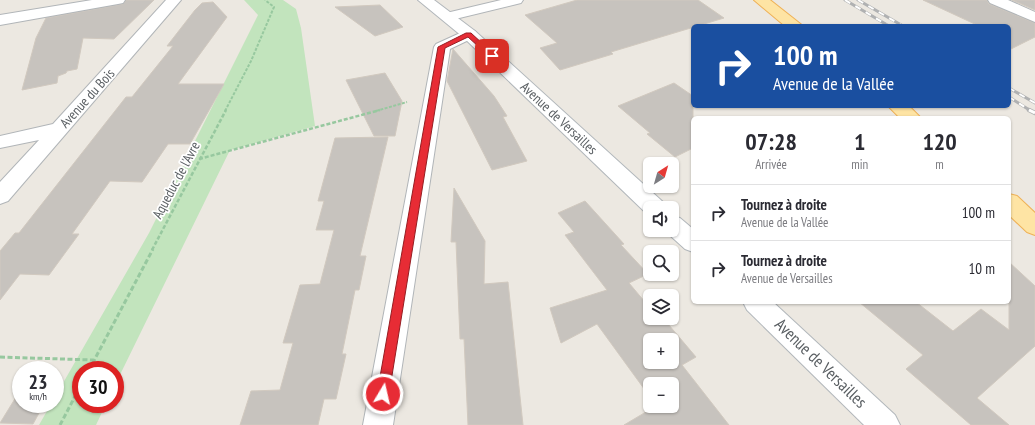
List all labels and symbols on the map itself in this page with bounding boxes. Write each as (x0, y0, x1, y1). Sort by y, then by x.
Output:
pin (475, 39, 509, 73)
street label: Avenue du Bois (56, 64, 119, 131)
street label: Avenue de Versailles (517, 78, 601, 158)
street label: Aqueduc de l'Avre (148, 138, 204, 222)
north arrow (643, 157, 679, 193)
street label: Avenue de Versailles (770, 313, 872, 413)
speed limit sign: 30 (72, 361, 124, 413)
position arrow (362, 373, 404, 415)

